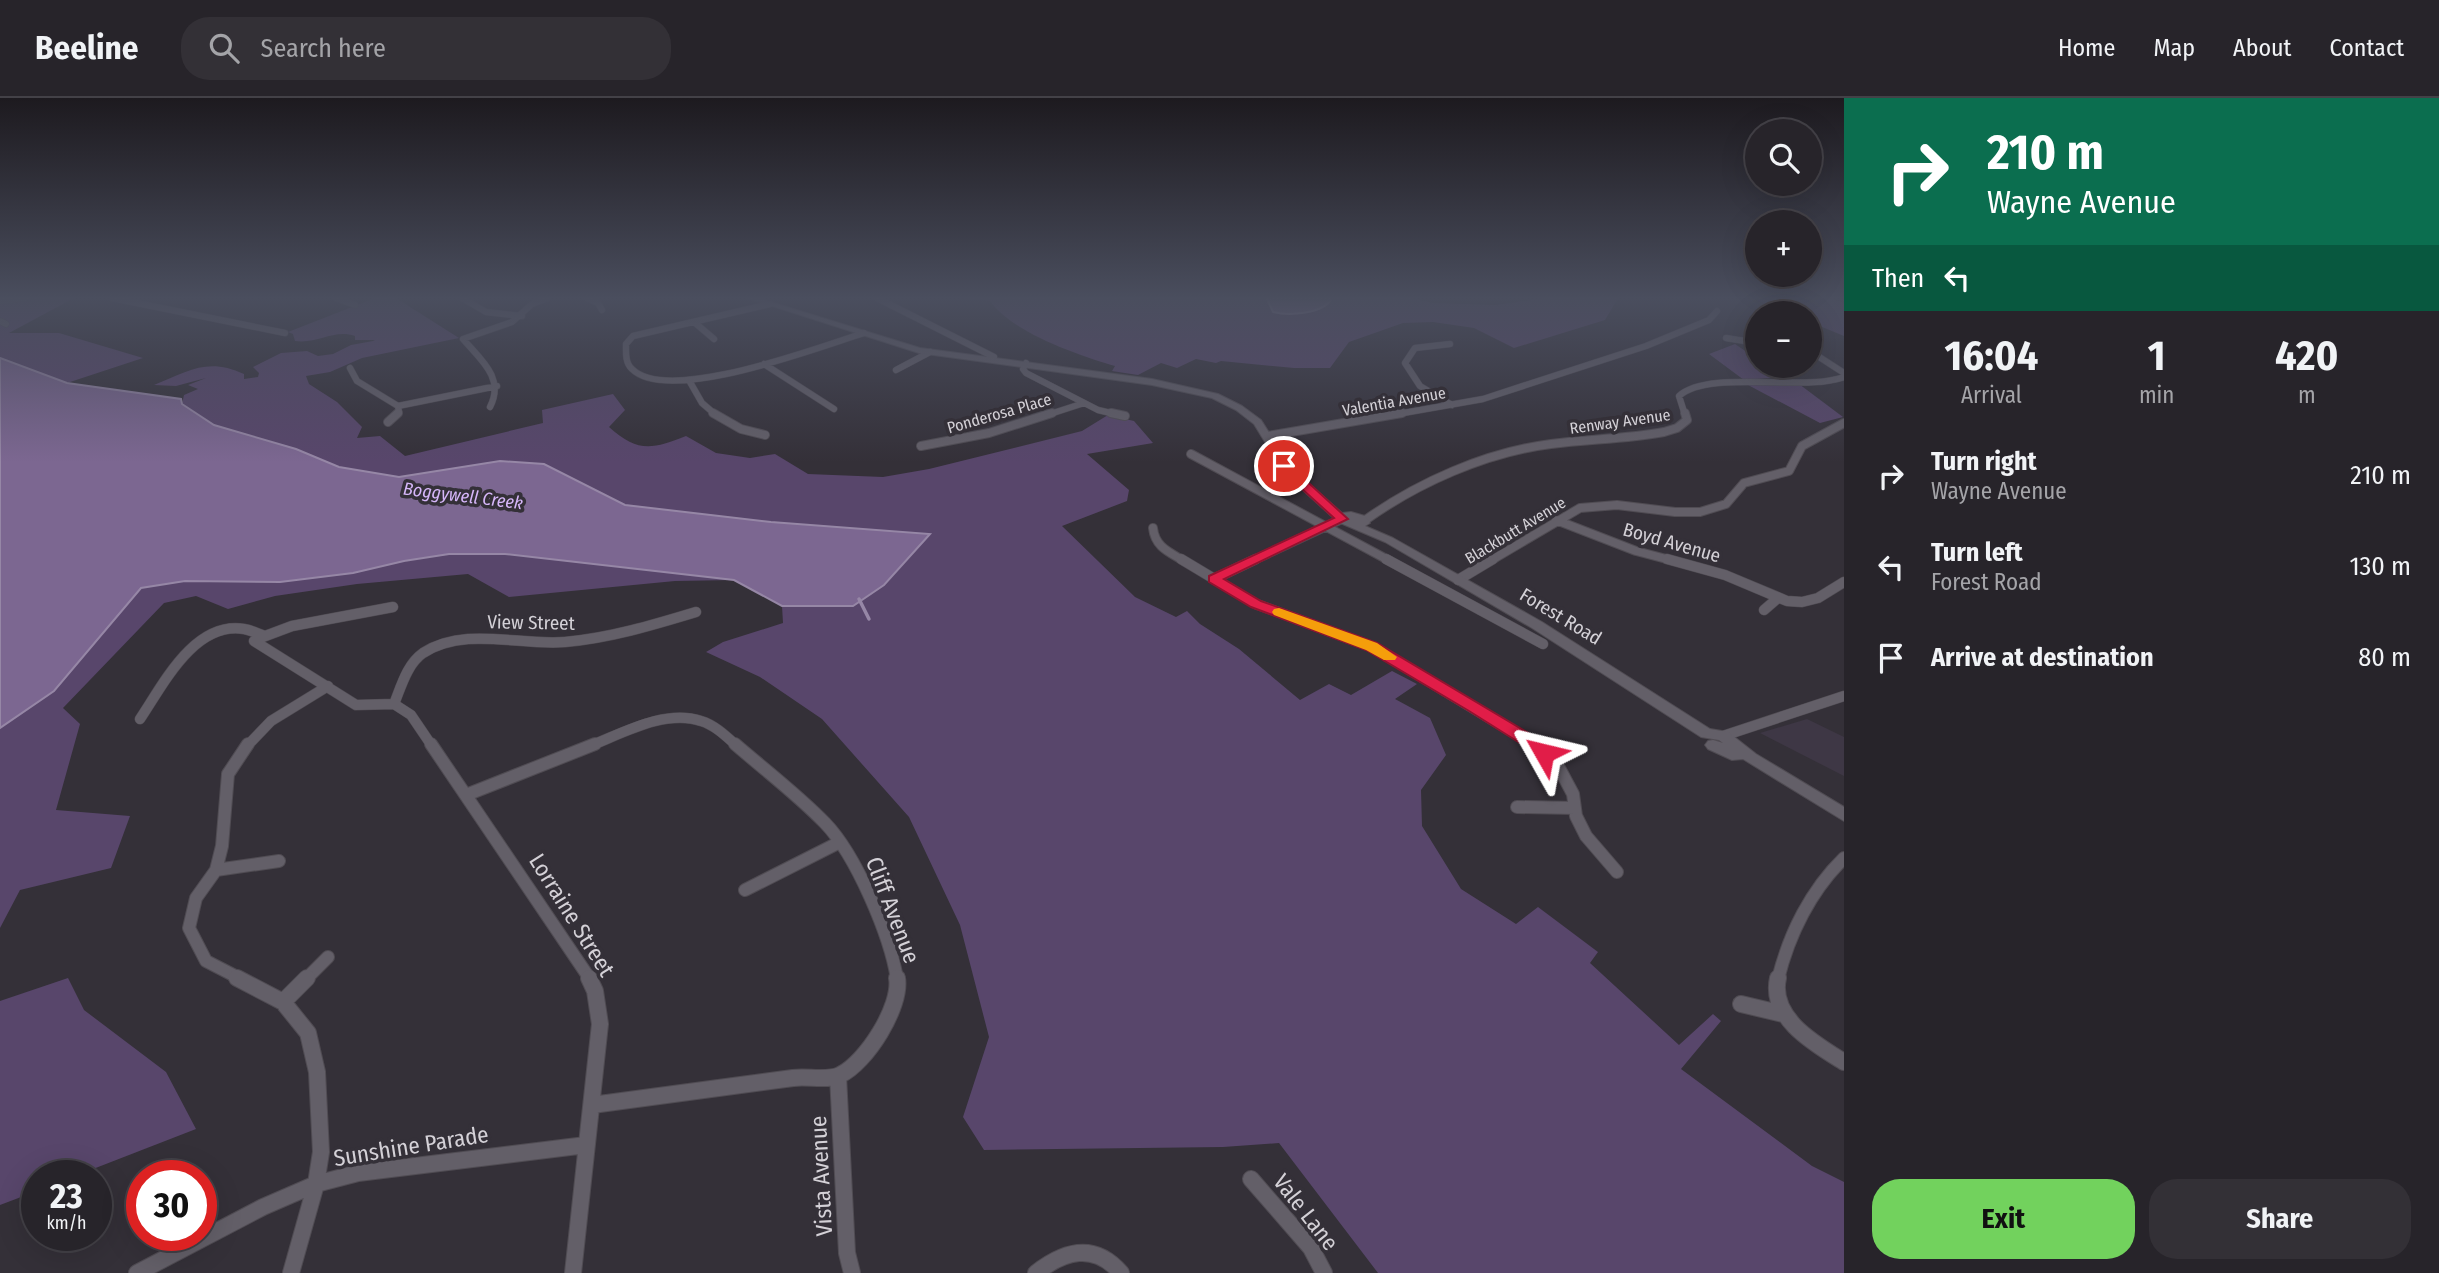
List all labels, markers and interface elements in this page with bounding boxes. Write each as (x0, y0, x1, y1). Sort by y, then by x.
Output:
search box (181, 17, 671, 80)
text: Beeline (35, 28, 139, 68)
icon: search (205, 29, 243, 67)
text: Search here (261, 33, 386, 64)
text: Home (2058, 34, 2115, 62)
text: Map (2153, 34, 2195, 62)
text: About (2233, 34, 2291, 62)
text: Contact (2329, 34, 2404, 62)
map controls (1745, 119, 1822, 378)
button: search (1745, 119, 1822, 196)
text: 210 m (1987, 123, 2104, 182)
icon: right (1872, 126, 1963, 217)
text: Wayne Avenue (1987, 183, 2176, 221)
button: + (1745, 210, 1822, 287)
icon: left (1938, 259, 1976, 297)
text: Then (1872, 263, 1924, 294)
button: − (1745, 301, 1822, 378)
text: 16:04 (1945, 331, 2038, 381)
text: 1 (2148, 331, 2166, 381)
text: 420 (2275, 331, 2339, 381)
text: Arrival (1961, 381, 2022, 409)
text: min (2139, 381, 2174, 409)
text: m (2298, 381, 2316, 409)
street label: Valentia Avenue (1341, 383, 1447, 420)
street label: Ponderosa Place (945, 389, 1054, 437)
street label: Renway Avenue (1568, 405, 1672, 438)
pin (1254, 436, 1314, 496)
text: Turn right (1931, 446, 2037, 477)
icon: arrive (1265, 447, 1303, 485)
icon: right (1872, 457, 1910, 495)
text: 210 m (2350, 460, 2411, 491)
text: Wayne Avenue (1931, 477, 2067, 505)
water label: Boggywell Creek (402, 478, 524, 514)
street label: Blackbutt Avenue (1461, 493, 1569, 568)
street label: Boyd Avenue (1620, 518, 1723, 567)
text: Turn left (1931, 537, 2023, 568)
icon: left (1872, 548, 1910, 586)
text: 130 m (2349, 551, 2411, 582)
text: Forest Road (1931, 568, 2042, 596)
street label: Forest Road (1516, 583, 1606, 650)
street label: View Street (487, 610, 576, 635)
icon: arrive (1872, 639, 1910, 677)
text: Arrive at destination (1931, 642, 2154, 673)
text: 80 m (2358, 642, 2411, 673)
position arrow (1507, 716, 1581, 790)
street label: Lorraine Street (523, 848, 621, 982)
street label: Cliff Avenue (860, 853, 926, 967)
street label: Vista Avenue (804, 1115, 838, 1237)
street label: Sunshine Parade (331, 1120, 491, 1172)
speed limit sign: 30 (126, 1160, 217, 1251)
street label: Vale Lane (1267, 1168, 1345, 1256)
text: 23 (50, 1175, 83, 1217)
button: Exit (1872, 1179, 2135, 1259)
button: Share (2149, 1179, 2411, 1259)
text: km/h (46, 1212, 87, 1234)

